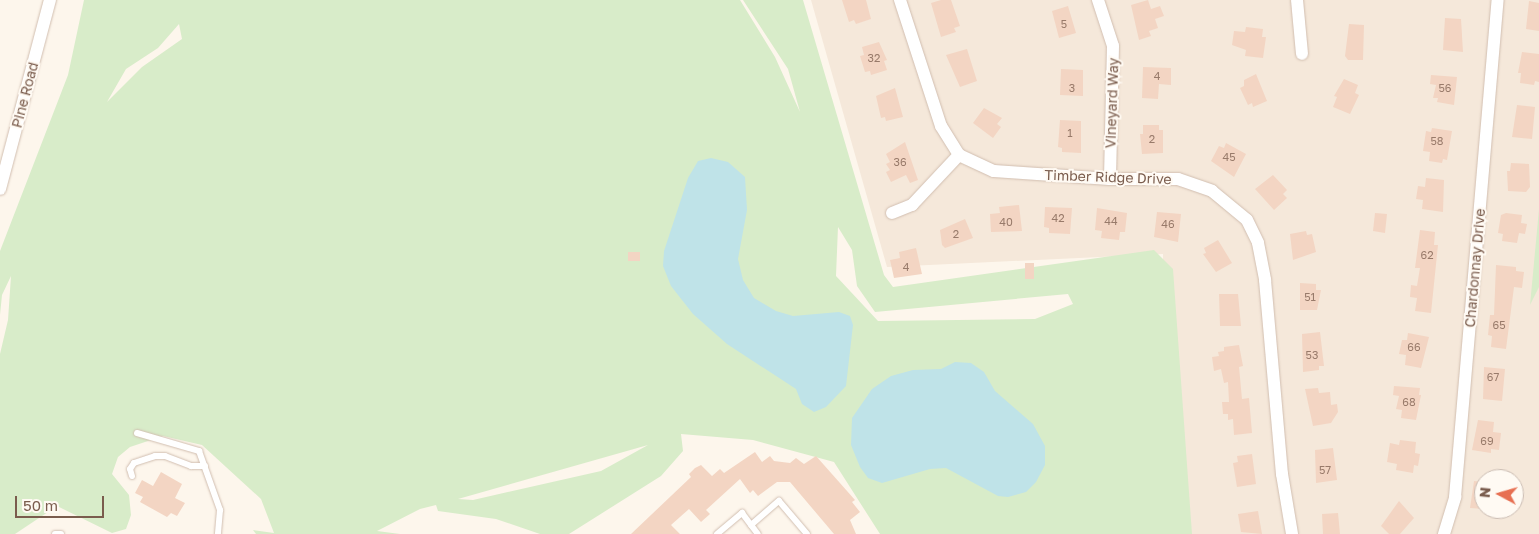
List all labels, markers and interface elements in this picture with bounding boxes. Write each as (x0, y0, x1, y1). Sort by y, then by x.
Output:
house number: 5 (1061, 17, 1067, 31)
house number: 32 (868, 51, 880, 65)
street label: Vineyard Way (1102, 57, 1122, 149)
street label: Pine Road (8, 60, 42, 130)
house number: 4 (1154, 69, 1160, 83)
house number: 3 (1069, 81, 1075, 95)
house number: 56 (1438, 81, 1452, 95)
house number: 1 (1067, 126, 1073, 140)
house number: 2 (1149, 132, 1155, 146)
house number: 58 (1430, 134, 1444, 148)
house number: 45 (1222, 150, 1236, 164)
house number: 36 (893, 155, 907, 169)
street label: Timber Ridge Drive (1044, 166, 1172, 188)
street label: Chardonnay Drive (1461, 208, 1489, 328)
house number: 42 (1051, 211, 1065, 225)
house number: 44 (1104, 214, 1118, 228)
house number: 40 (999, 215, 1013, 229)
house number: 46 (1161, 217, 1175, 231)
house number: 2 (953, 227, 959, 241)
house number: 62 (1420, 248, 1434, 262)
house number: 4 (903, 260, 909, 274)
house number: 51 (1304, 290, 1316, 304)
house number: 65 (1492, 318, 1506, 332)
house number: 66 (1407, 340, 1421, 354)
house number: 53 (1306, 348, 1318, 362)
house number: 67 (1487, 370, 1499, 384)
house number: 68 (1402, 395, 1416, 409)
house number: 69 (1480, 434, 1494, 448)
house number: 57 (1319, 463, 1331, 477)
north arrow (1474, 469, 1524, 519)
scale bar (18, 486, 106, 518)
text: N (1476, 486, 1494, 499)
text: 50 m (23, 496, 58, 514)

